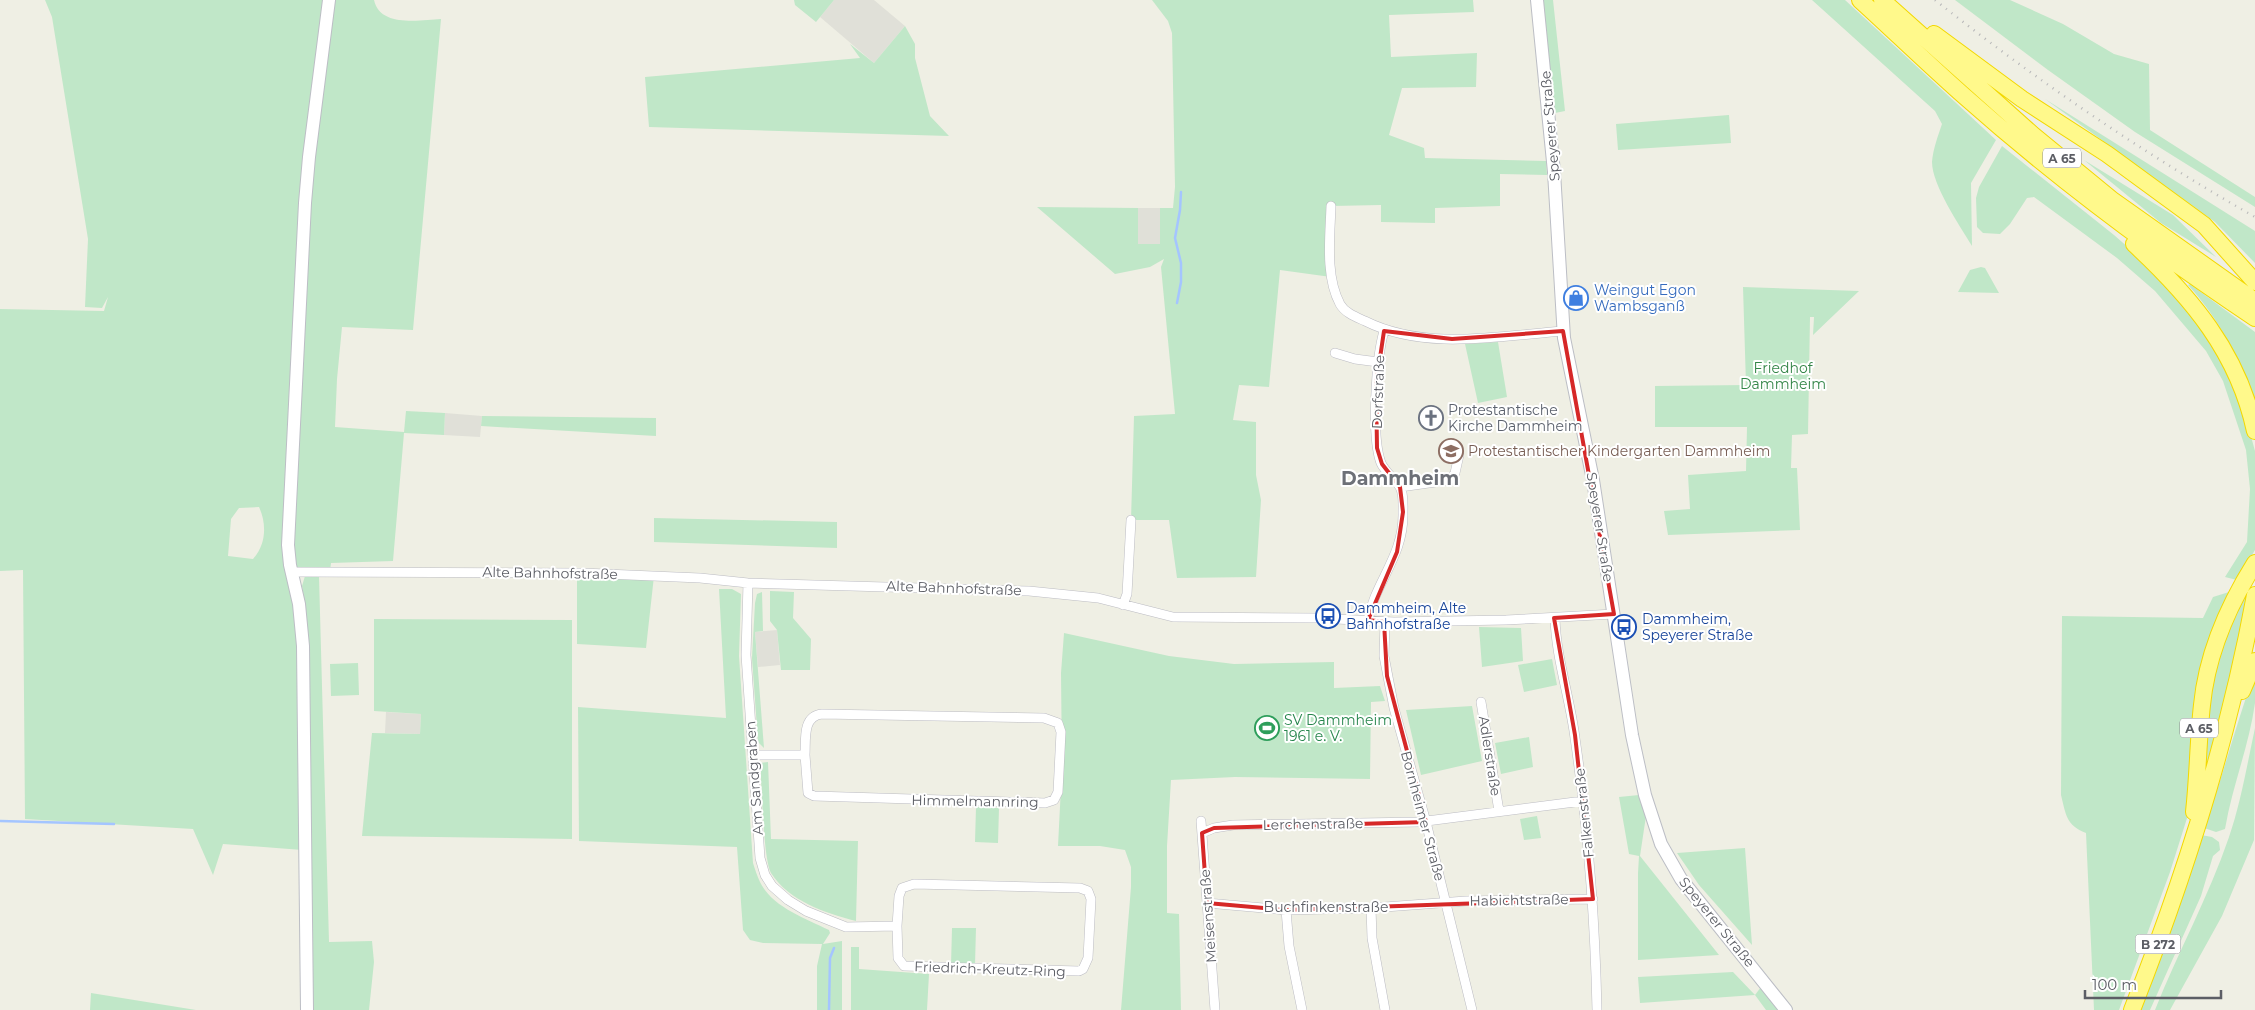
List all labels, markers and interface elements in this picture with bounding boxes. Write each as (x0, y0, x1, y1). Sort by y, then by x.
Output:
street label: Speyerer Straße (1536, 70, 1564, 182)
road number: A 65 (2043, 148, 2081, 168)
place label: Weingut Egon Wambsganß (1594, 281, 1696, 315)
shop icon: Weingut Egon Wambsganß (1563, 285, 1589, 311)
street label: Dorfstraße (1368, 355, 1388, 429)
park label: Friedhof Dammheim (1740, 359, 1826, 393)
place label: Protestantische Kirche Dammheim (1448, 401, 1583, 435)
church icon: Protestantische Kirche Dammheim (1418, 405, 1444, 431)
school or university icon: Protestantischer Kindergarten Dammheim (1438, 438, 1464, 464)
place label: Protestantischer Kindergarten Dammheim (1468, 442, 1770, 460)
district label: Dammheim (1341, 467, 1459, 490)
street label: Speyerer Straße (1582, 471, 1618, 583)
street label: Alte Bahnhofstraße (482, 563, 618, 583)
street label: Alte Bahnhofstraße (886, 577, 1022, 599)
place label: Dammheim, Alte Bahnhofstraße (1346, 599, 1466, 633)
bus stop icon: Dammheim, Alte Bahnhofstraße (1315, 603, 1341, 629)
place label: Dammheim, Speyerer Straße (1642, 610, 1753, 644)
bus stop icon: Dammheim, Speyerer Straße (1611, 614, 1637, 640)
place label: SV Dammheim 1961 e. V. (1284, 711, 1392, 745)
sports icon: SV Dammheim 1961 e. V. (1254, 715, 1280, 741)
street label: Adlerstraße (1475, 715, 1505, 797)
road number: A 65 (2180, 718, 2218, 738)
street label: Am Sandgraben (741, 720, 767, 836)
street label: Bornheimer Straße (1397, 749, 1449, 883)
street label: Falkenstraße (1570, 767, 1598, 859)
street label: Himmelmannring (911, 791, 1039, 811)
street label: Lerchenstraße (1262, 814, 1364, 834)
street label: Meisenstraße (1196, 868, 1220, 964)
street label: Speyerer Straße (1675, 873, 1759, 971)
street label: Habichtstraße (1469, 890, 1569, 910)
street label: Buchfinkenstraße (1264, 898, 1388, 916)
road number: B 272 (2136, 934, 2180, 954)
street label: Friedrich-Kreutz-Ring (914, 957, 1066, 981)
scale bar (2085, 968, 2221, 1000)
text: 100 m (2092, 975, 2137, 994)

